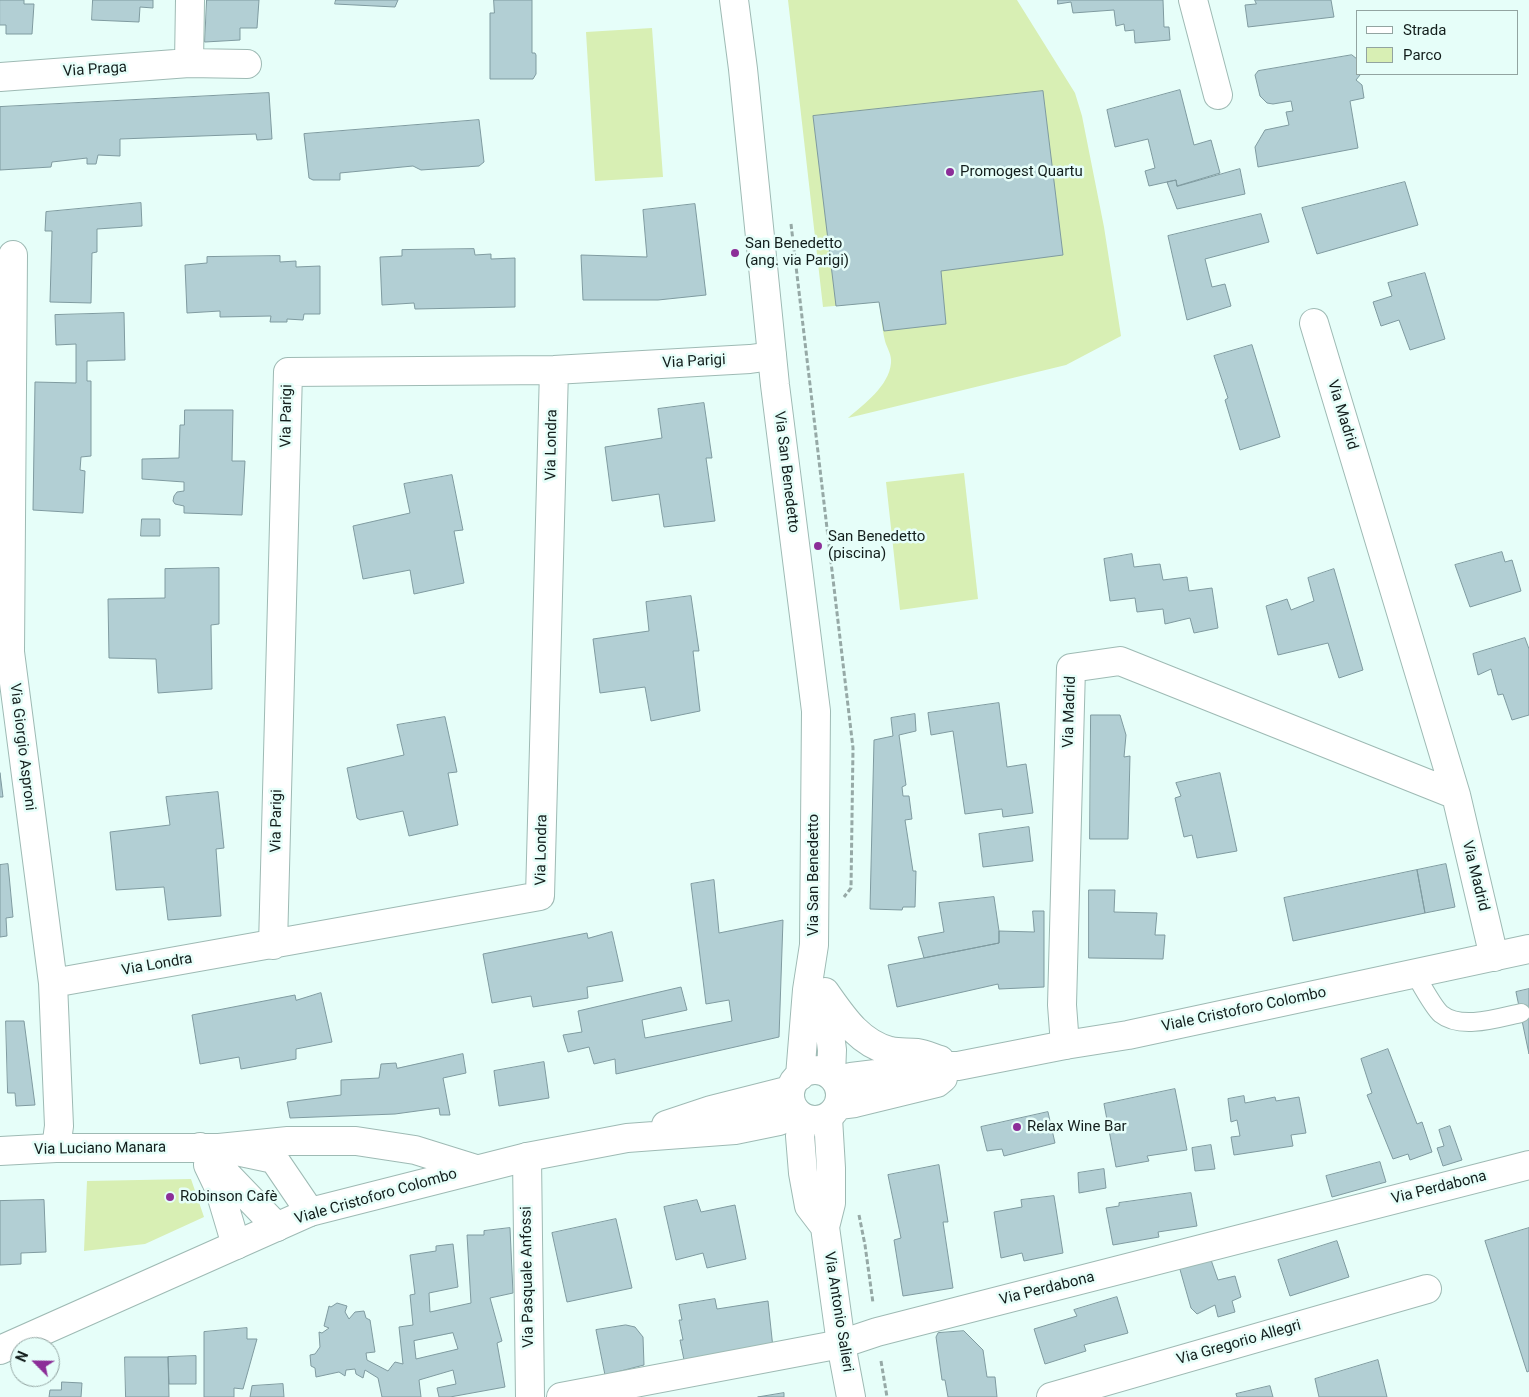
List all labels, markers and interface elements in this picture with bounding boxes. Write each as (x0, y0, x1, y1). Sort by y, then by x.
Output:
legend (1356, 10, 1519, 75)
text: Strada (1403, 21, 1446, 39)
text: Parco (1403, 46, 1442, 64)
street label: Via Praga (62, 59, 128, 81)
place label: Promogest Quartu (960, 163, 1083, 181)
marker: Promogest Quartu (944, 166, 956, 178)
place label: San Benedetto (ang. via Parigi) (745, 235, 849, 270)
marker: San Benedetto (ang. via Parigi) (729, 247, 741, 259)
street label: Via Parigi (662, 351, 726, 373)
street label: Via Madrid (1323, 378, 1361, 452)
street label: Via Parigi (277, 384, 297, 448)
street label: Via Londra (542, 409, 562, 481)
street label: Via San Benedetto (770, 410, 802, 534)
place label: San Benedetto (piscina) (828, 528, 925, 563)
marker: San Benedetto (piscina) (812, 540, 824, 552)
street label: Via Madrid (1060, 676, 1080, 748)
street label: Via Giorgio Asproni (5, 682, 39, 812)
street label: Via Parigi (267, 789, 287, 853)
street label: Via Londra (532, 814, 552, 886)
street label: Via San Benedetto (805, 814, 823, 936)
street label: Via Madrid (1458, 839, 1492, 913)
street label: Via Londra (120, 950, 194, 980)
street label: Viale Cristoforo Colombo (1160, 984, 1328, 1036)
place label: Relax Wine Bar (1027, 1118, 1127, 1136)
marker: Relax Wine Bar (1011, 1121, 1023, 1133)
street label: Via Luciano Manara (34, 1139, 166, 1159)
street label: Viale Cristoforo Colombo (293, 1165, 459, 1229)
street label: Via Perdabona (1390, 1167, 1488, 1209)
place label: Robinson Cafè (180, 1188, 277, 1206)
marker: Robinson Cafè (164, 1191, 176, 1203)
street label: Via Pasquale Anfossi (518, 1206, 538, 1348)
street label: Via Antonio Salieri (820, 1250, 856, 1374)
street label: Via Perdabona (998, 1268, 1096, 1310)
street label: Via Gregorio Allegri (1175, 1317, 1303, 1369)
north arrow (10, 1337, 60, 1387)
text: N (13, 1349, 31, 1364)

